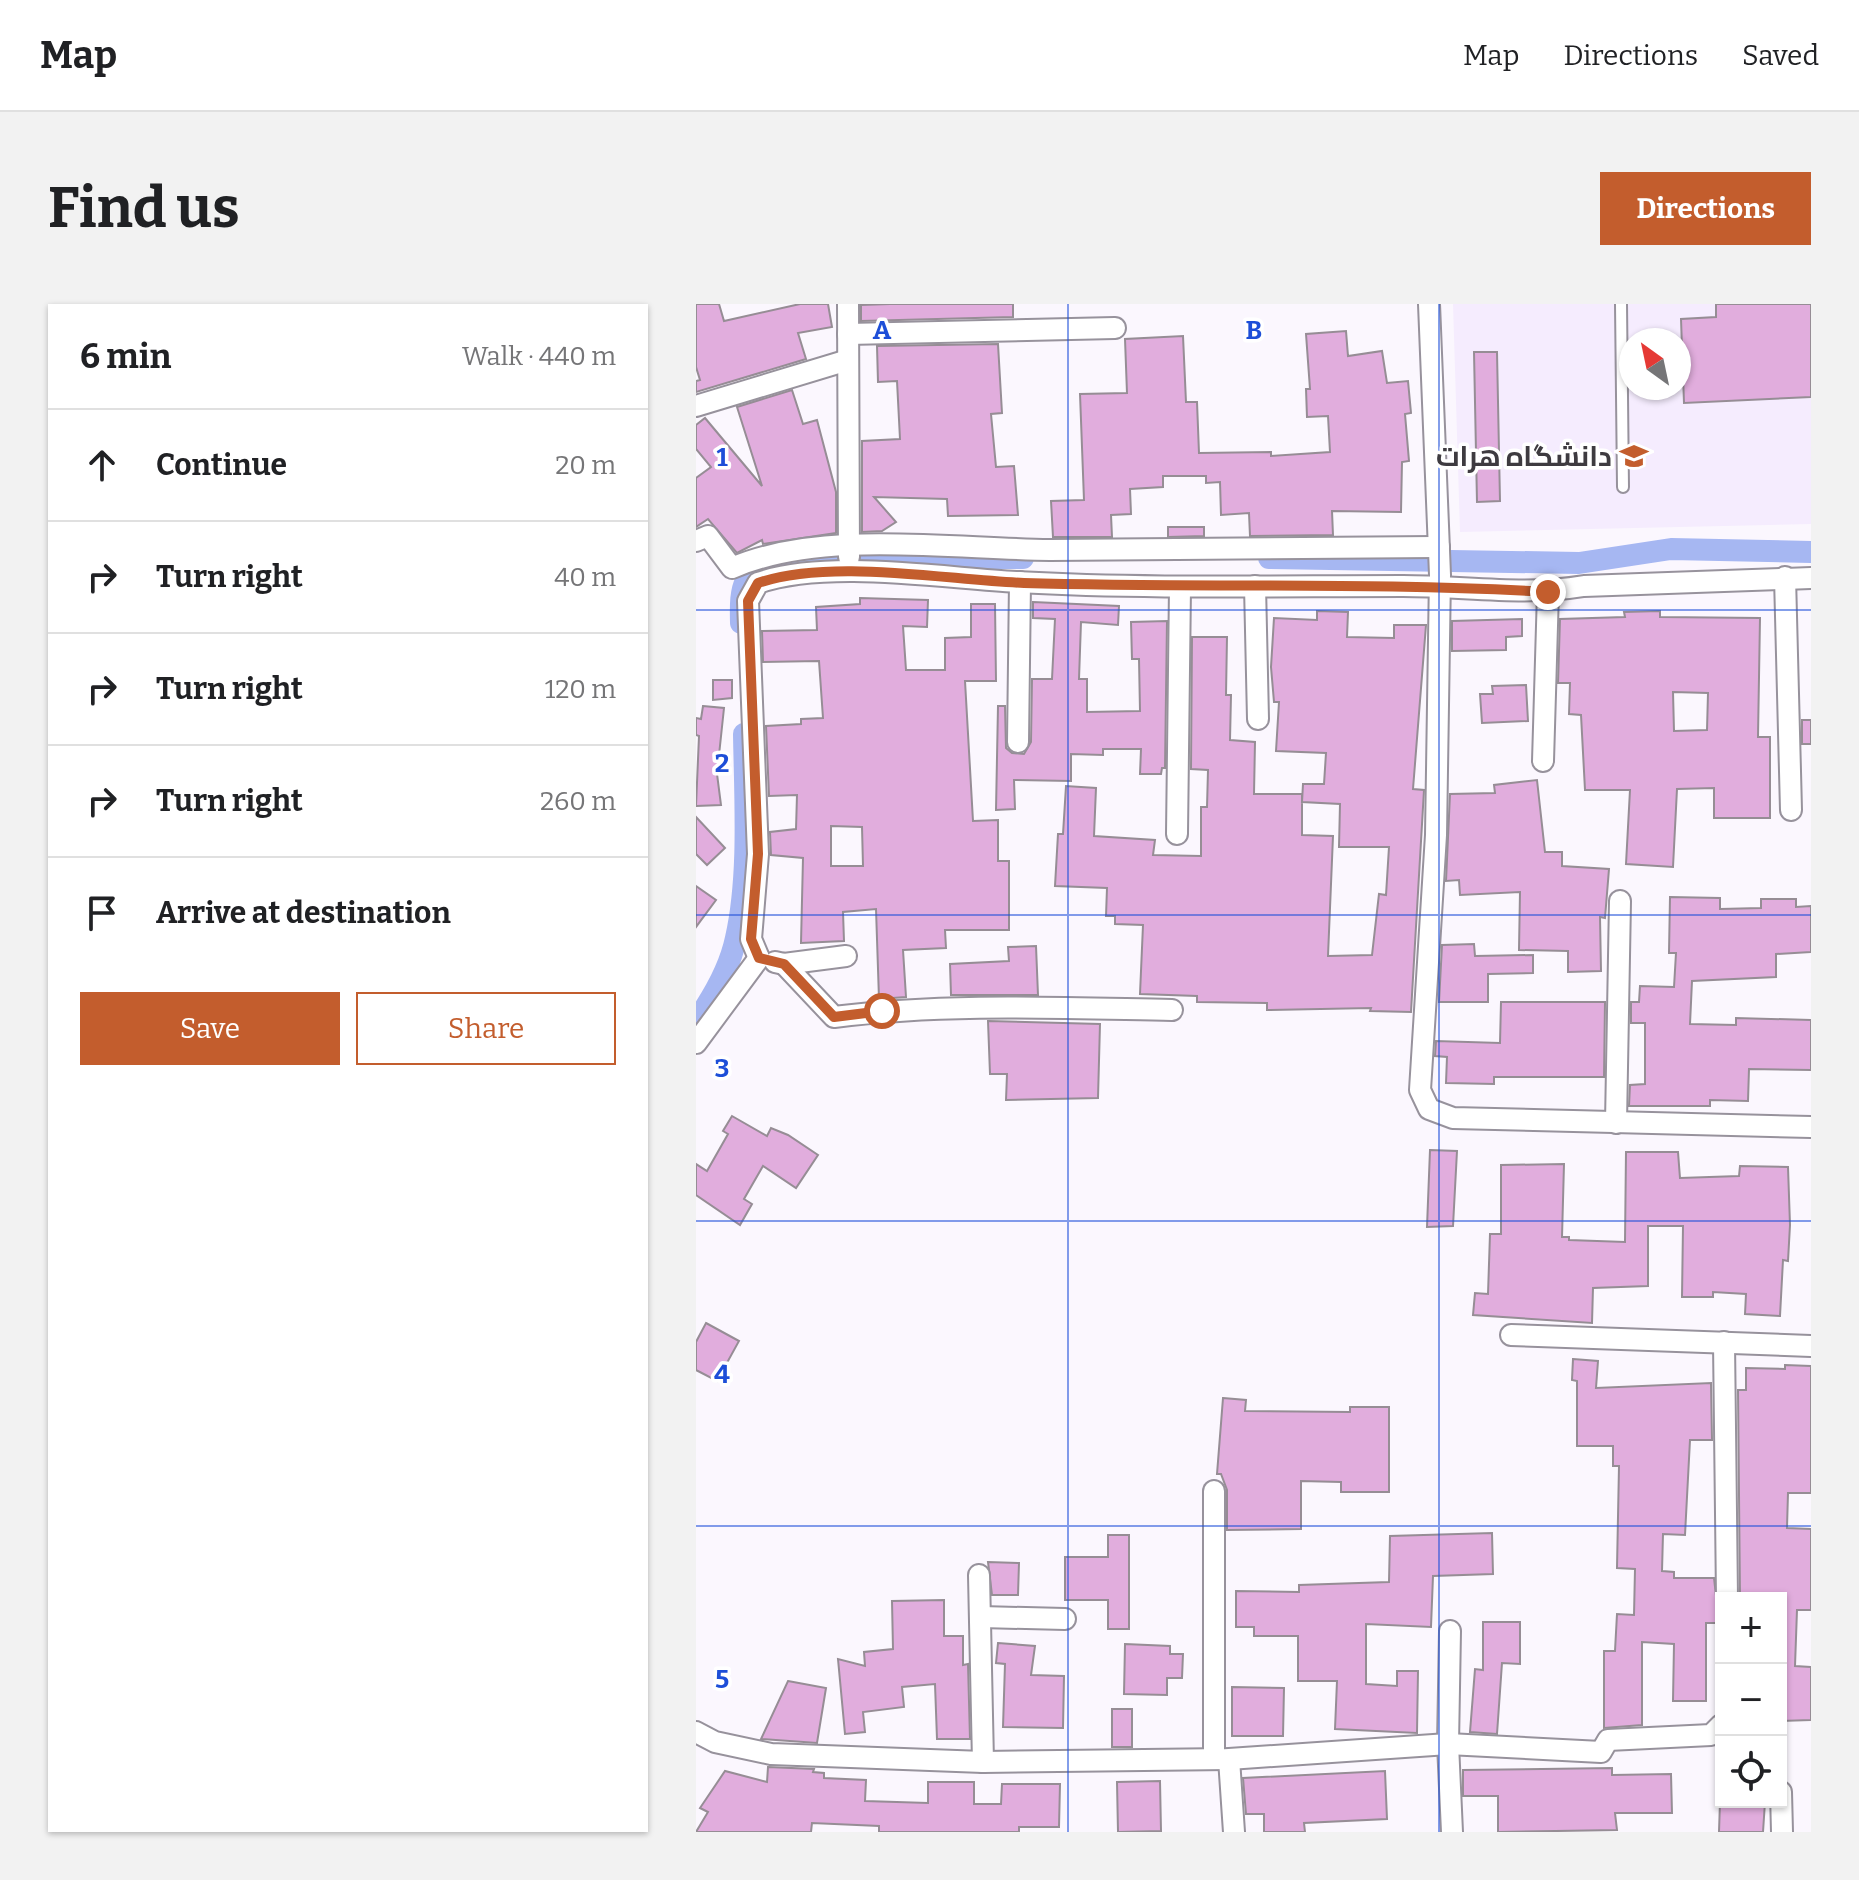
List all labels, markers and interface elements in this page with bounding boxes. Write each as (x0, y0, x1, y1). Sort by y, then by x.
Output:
text: Map (40, 32, 117, 78)
text: Map (1463, 39, 1519, 72)
text: Directions (1563, 39, 1698, 72)
text: Saved (1742, 39, 1819, 72)
button: Directions (1600, 172, 1811, 245)
text: Find us (48, 175, 240, 242)
text: A (873, 315, 892, 346)
text: B (1246, 315, 1262, 346)
north arrow (1619, 328, 1691, 400)
text: 6 min (80, 336, 171, 377)
text: Walk · 440 m (462, 341, 616, 372)
place label: دانشگاه هرات (1436, 440, 1612, 473)
school or university icon: دانشگاه هرات (1619, 441, 1649, 471)
text: 1 (716, 442, 728, 473)
icon: ahead (80, 443, 124, 487)
text: Continue (156, 447, 287, 483)
text: 20 m (555, 450, 616, 481)
icon: right (80, 555, 124, 599)
text: Turn right (156, 559, 303, 595)
text: 40 m (554, 562, 616, 593)
route end (1530, 574, 1566, 610)
icon: right (80, 667, 124, 711)
text: Turn right (156, 671, 303, 707)
text: 120 m (545, 674, 616, 705)
text: 2 (715, 748, 729, 779)
icon: right (80, 779, 124, 823)
text: Turn right (156, 783, 303, 819)
text: 260 m (540, 786, 616, 817)
icon: arrive (80, 891, 124, 935)
text: Arrive at destination (156, 895, 451, 931)
button: Save (80, 992, 340, 1065)
button: Share (356, 992, 616, 1065)
route start (864, 993, 900, 1029)
text: 3 (715, 1053, 729, 1084)
text: 4 (714, 1359, 730, 1390)
map controls (1715, 1592, 1787, 1808)
button: + (1715, 1592, 1787, 1664)
text: 5 (715, 1664, 729, 1695)
button: − (1715, 1664, 1787, 1736)
button: locate (1715, 1736, 1787, 1808)

